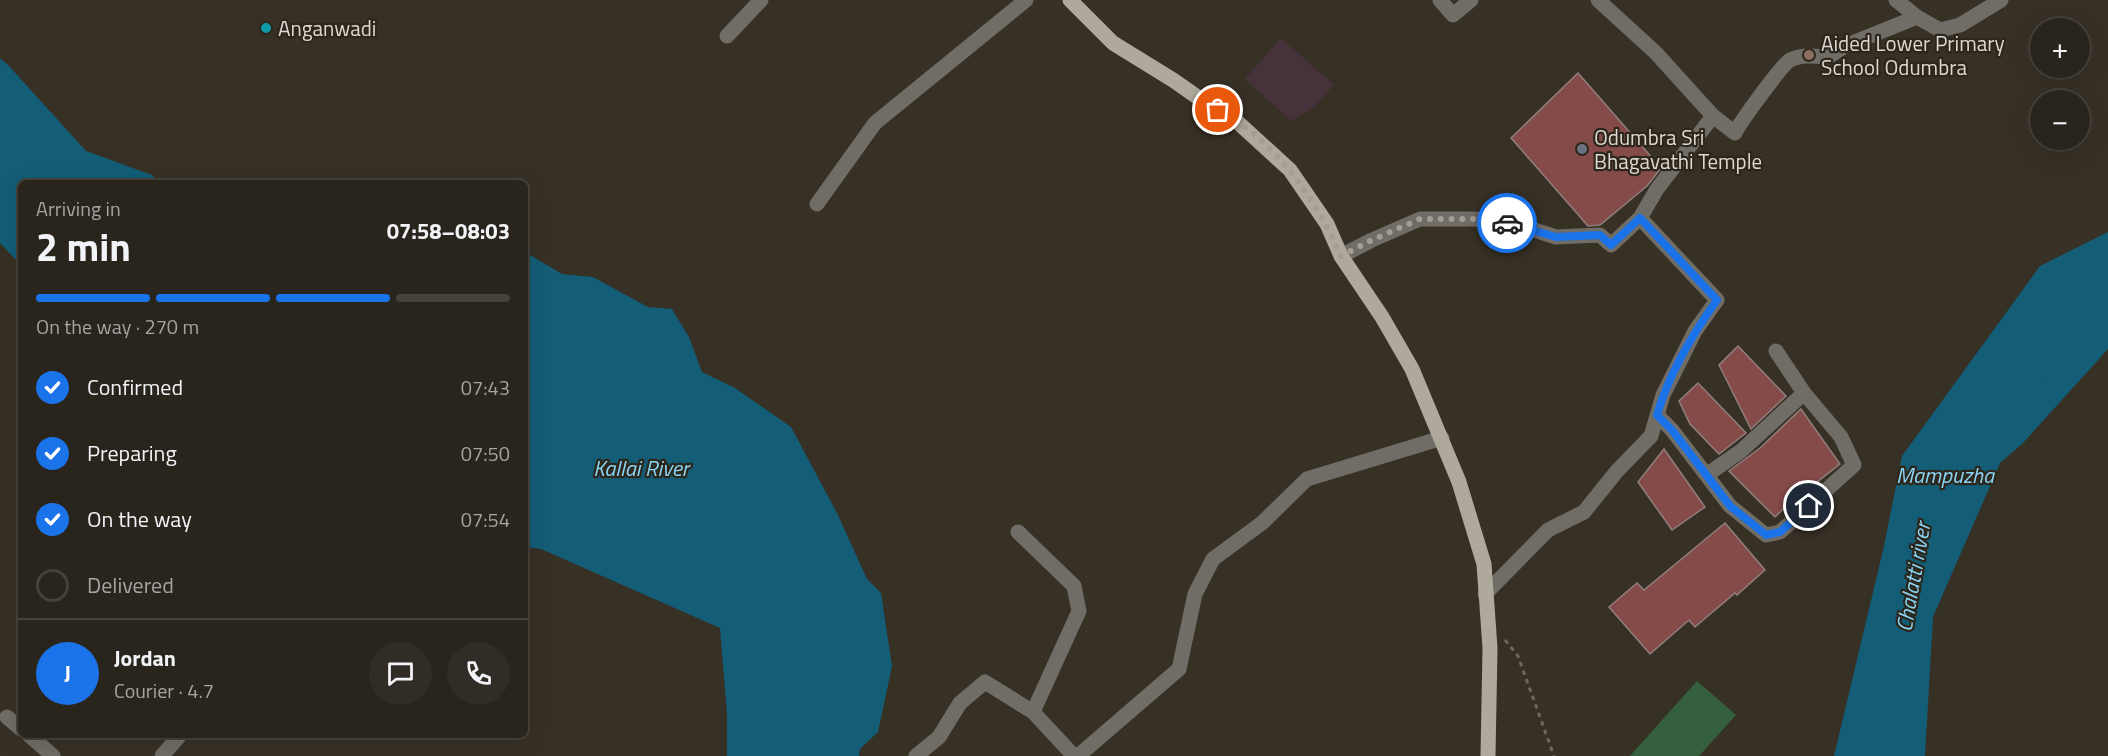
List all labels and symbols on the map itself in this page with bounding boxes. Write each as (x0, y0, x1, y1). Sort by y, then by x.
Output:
place label: Anganwadi (278, 12, 376, 44)
marker: Anganwadi (259, 21, 273, 35)
place label: Aided Lower Primary School Odumbra (1821, 27, 2005, 83)
marker: Aided Lower Primary School Odumbra (1802, 48, 1816, 62)
pin (1192, 84, 1243, 135)
place label: Odumbra Sri Bhagavathi Temple (1594, 121, 1762, 177)
marker: Odumbra Sri Bhagavathi Temple (1575, 142, 1589, 156)
courier (1477, 193, 1537, 253)
water label: Kallai River (593, 451, 692, 485)
water label: Mampuzha (1896, 458, 1996, 492)
pin (1783, 480, 1834, 531)
water label: Chalatti river (1887, 517, 1940, 634)

